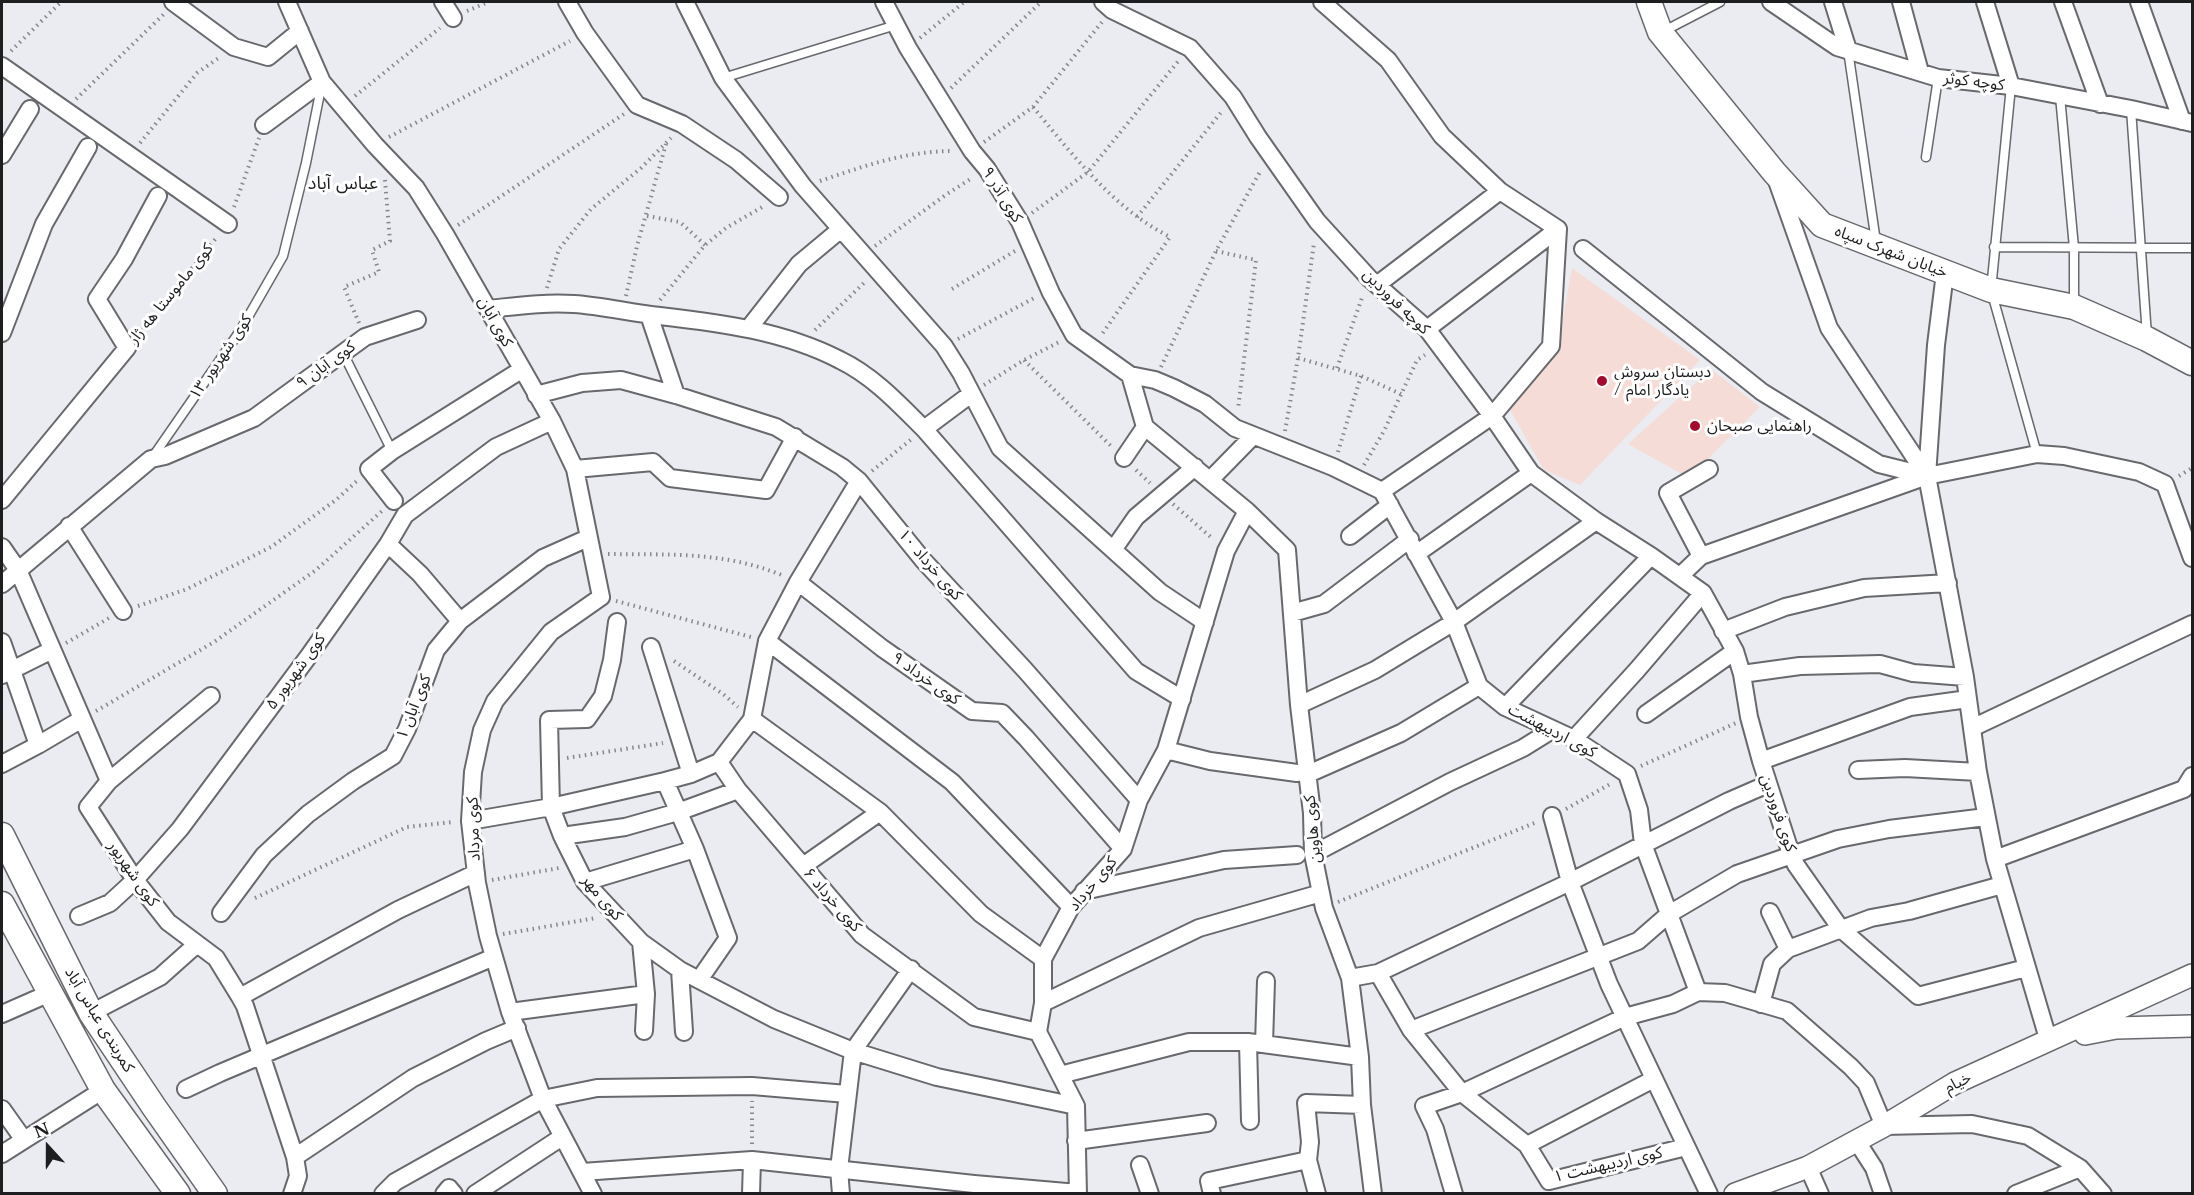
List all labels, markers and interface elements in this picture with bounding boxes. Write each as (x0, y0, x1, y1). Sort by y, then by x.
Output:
street label: کوچه کوثر (1942, 69, 2006, 95)
street label: کوی آذر ۹ (977, 164, 1027, 226)
district label: عباس آباد (308, 173, 378, 195)
street label: خیابان شهرک سپاه (1832, 222, 1950, 282)
street label: کوی ماموستا هه ژار (124, 240, 218, 348)
street label: کوچه فروردین (1358, 265, 1434, 339)
street label: کوی آبان (473, 293, 517, 351)
street label: کوی شهریور ۱۳ (185, 311, 257, 403)
street label: کوی آبان ۹ (293, 337, 359, 393)
place label: دبستان سروش / یادگار امام (1614, 362, 1711, 400)
marker: دبستان سروش / یادگار امام (1595, 374, 1609, 388)
place label: راهنمایی صبحان (1707, 416, 1812, 436)
marker: راهنمایی صبحان (1688, 419, 1702, 433)
street label: کوی خرداد ۱۰ (894, 525, 966, 605)
street label: کوی شهریور ۵ (262, 630, 330, 714)
street label: کوی خرداد ۹ (888, 648, 964, 710)
street label: کوی آبان ۱ (392, 672, 436, 742)
street label: کوی اردیبهشت (1505, 700, 1599, 762)
street label: کوی فروردین (1756, 772, 1800, 854)
street label: کوی هاوین (1300, 794, 1326, 864)
street label: کوی مرداد (463, 797, 485, 861)
street label: کوی شهریور (103, 838, 163, 910)
street label: کوی خرداد (1065, 853, 1121, 915)
street label: کوی خرداد ۶ (799, 864, 865, 936)
street label: کوی مهر (577, 871, 627, 925)
street label: کمربندی عباس آباد (60, 964, 138, 1076)
street label: خیام (1941, 1068, 1975, 1098)
north arrow (18, 1117, 78, 1177)
text: N (31, 1118, 52, 1142)
street label: کوی اردیبهشت ۱ (1552, 1143, 1664, 1187)

